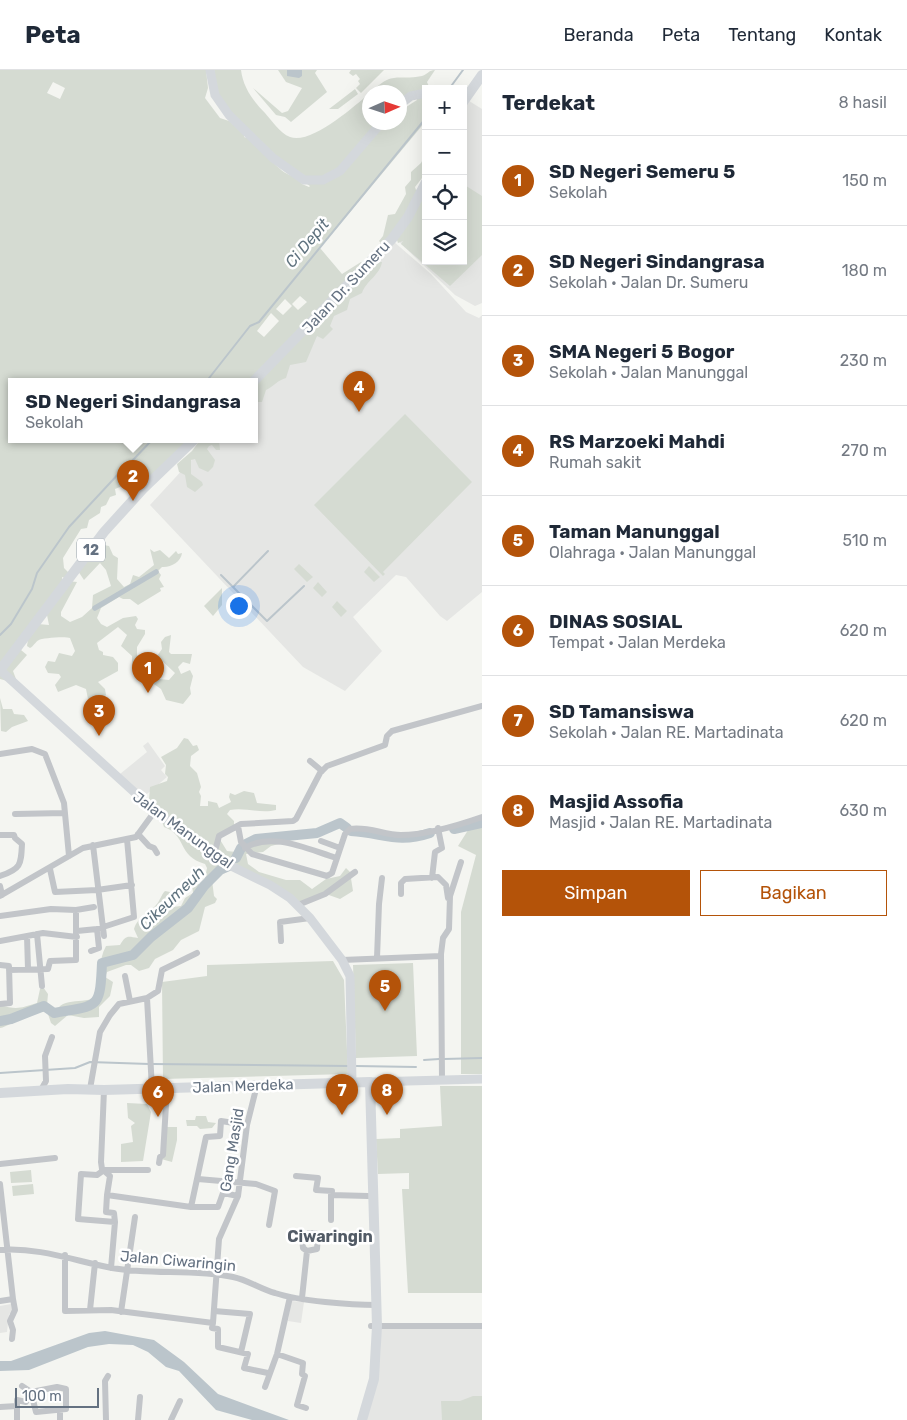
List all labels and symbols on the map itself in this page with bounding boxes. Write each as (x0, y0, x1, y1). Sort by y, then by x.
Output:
north arrow (362, 85, 407, 130)
water label: Ci Depit (281, 214, 333, 271)
street label: Jalan Dr. Sumeru (299, 237, 393, 337)
pin: 4 (343, 371, 375, 412)
pin: 2 (117, 460, 149, 501)
road number: 12 (77, 538, 105, 562)
your location (226, 593, 252, 619)
pin: 1 (132, 652, 164, 693)
pin: 3 (83, 695, 115, 736)
street label: Jalan Manunggal (129, 788, 237, 872)
water label: Cikeumeuh (135, 862, 209, 934)
pin: 5 (369, 970, 401, 1011)
pin: 7 (326, 1074, 358, 1115)
pin: 8 (371, 1074, 403, 1115)
street label: Jalan Merdeka (192, 1075, 294, 1097)
pin: 6 (142, 1076, 174, 1117)
street label: Gang Masjid (217, 1107, 247, 1193)
district label: Ciwaringin (287, 1227, 373, 1246)
street label: Jalan Ciwaringin (119, 1247, 237, 1275)
scale bar (15, 1385, 99, 1408)

